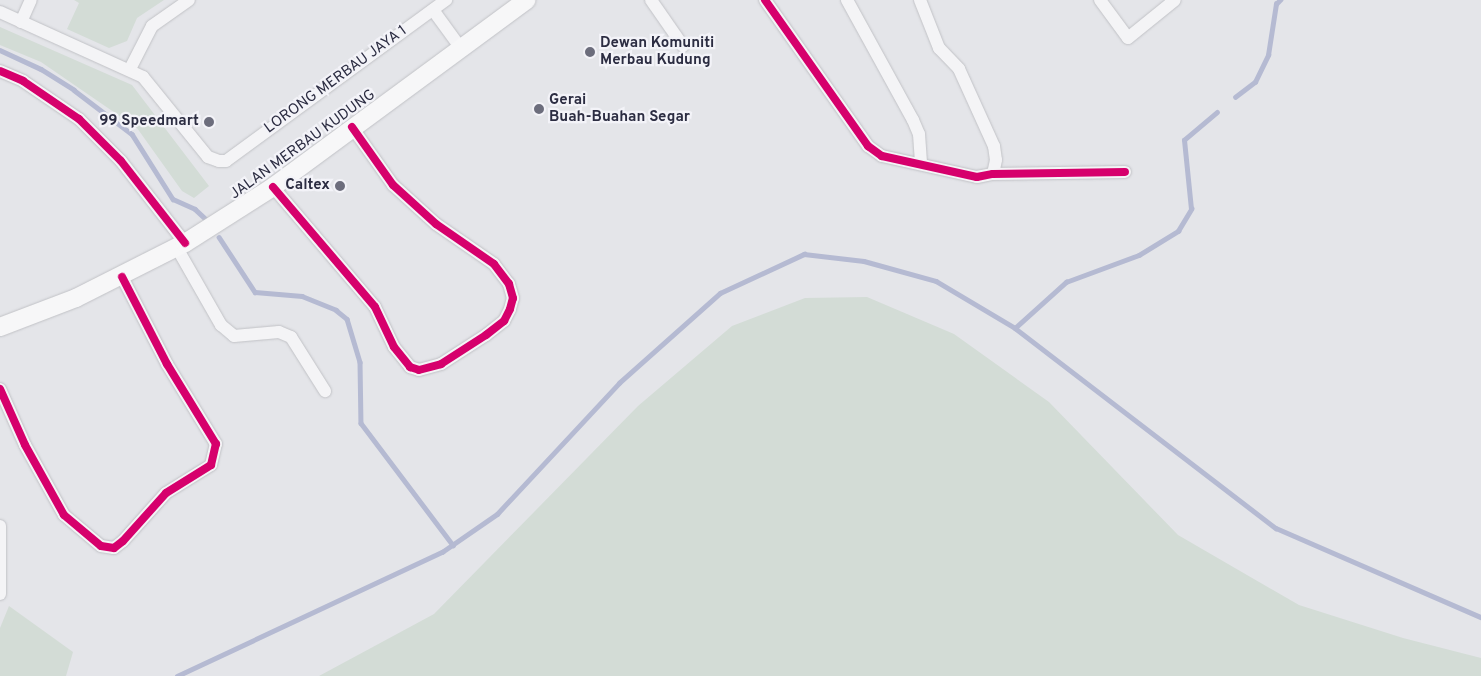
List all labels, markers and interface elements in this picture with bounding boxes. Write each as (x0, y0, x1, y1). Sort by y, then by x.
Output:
street label: LORONG MERBAU JAYA 1 (261, 22, 411, 138)
place label: Dewan Komuniti Merbau Kudung (600, 34, 714, 69)
marker: Dewan Komuniti Merbau Kudung (584, 46, 596, 58)
street label: JALAN MERBAU KUDUNG (227, 86, 379, 204)
place label: Gerai Buah-Buahan Segar (549, 91, 690, 126)
marker: Gerai Buah-Buahan Segar (533, 103, 545, 115)
place label: 99 Speedmart (99, 113, 199, 131)
marker: 99 Speedmart (203, 116, 215, 128)
place label: Caltex (285, 177, 330, 195)
marker: Caltex (334, 180, 346, 192)

